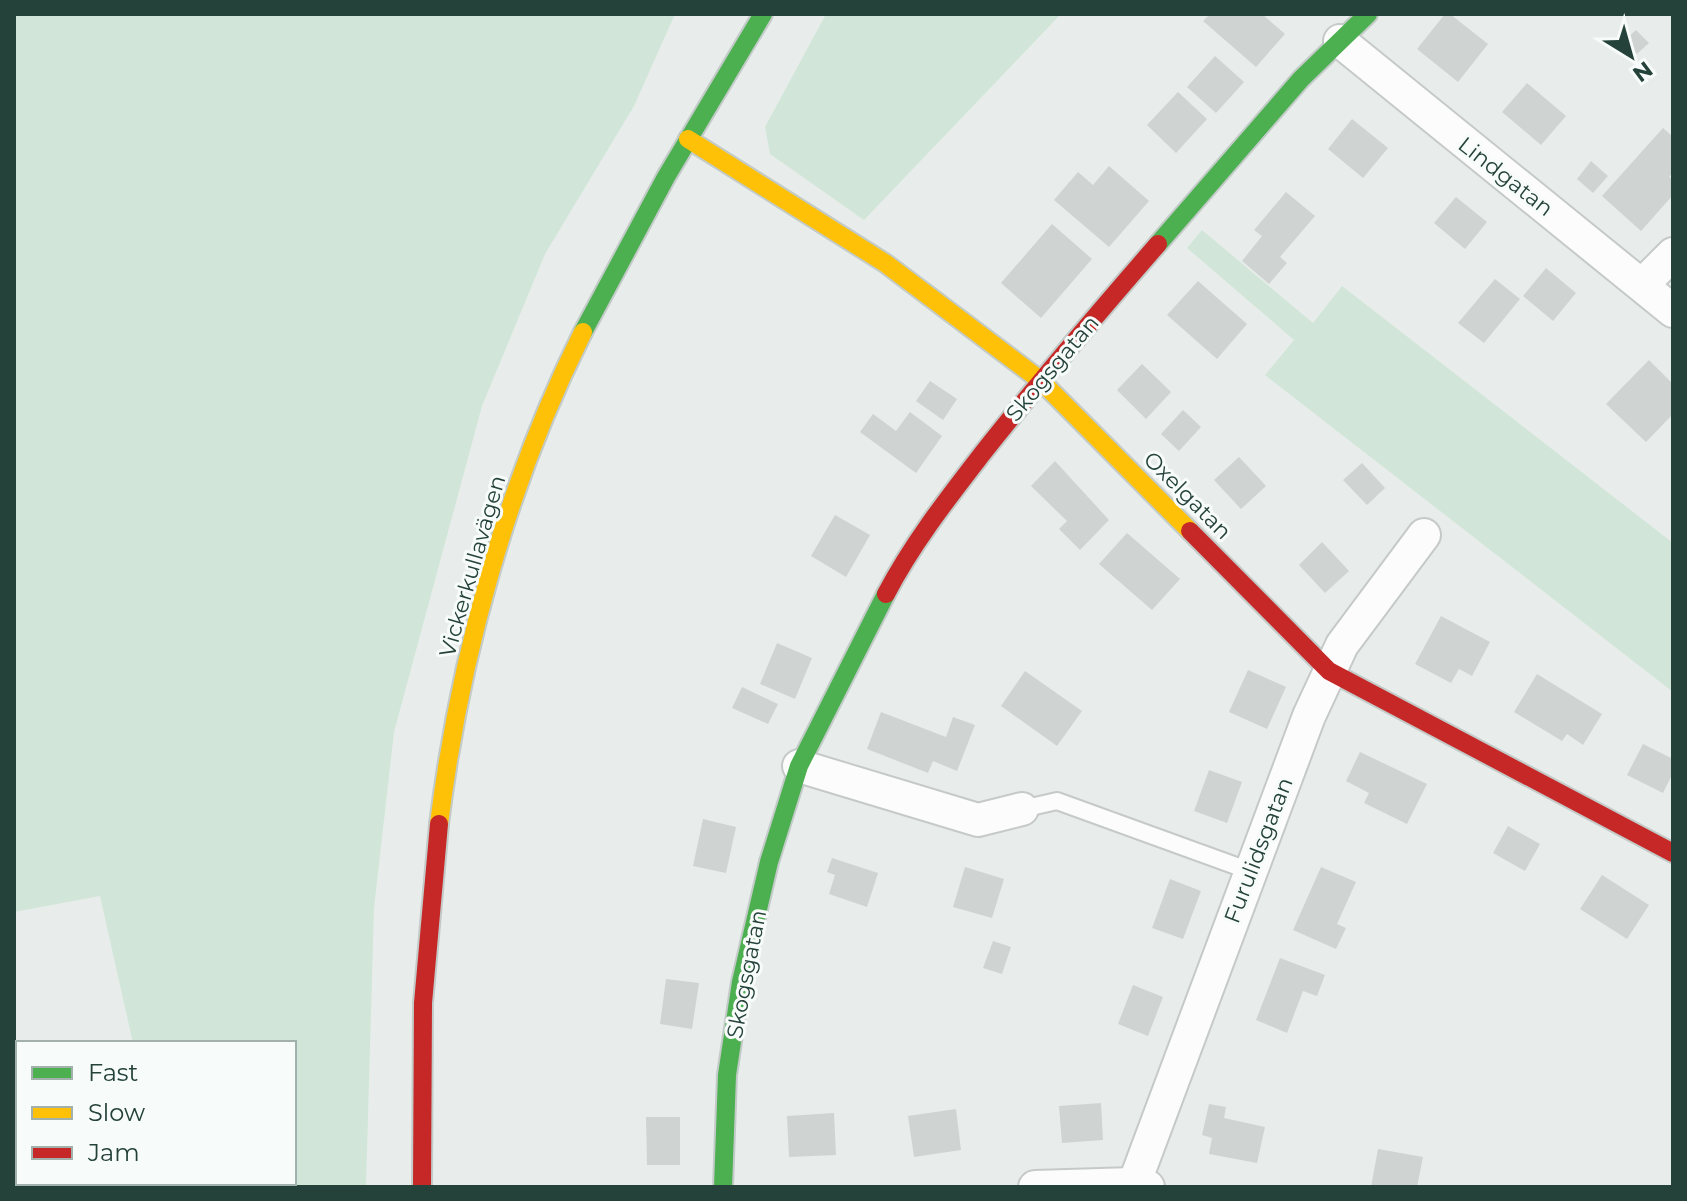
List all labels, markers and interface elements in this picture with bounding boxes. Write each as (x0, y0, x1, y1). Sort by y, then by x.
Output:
north arrow (1591, 16, 1671, 96)
text: N (1628, 55, 1658, 88)
street label: Lindgatan (1453, 131, 1559, 222)
street label: Skogsgatan (1000, 310, 1105, 427)
street label: Oxelgatan (1138, 446, 1237, 545)
street label: Vickerkullavägen (434, 472, 511, 660)
street label: Furulidsgatan (1218, 774, 1299, 927)
street label: Skogsgatan (721, 908, 772, 1041)
legend (16, 1041, 296, 1185)
text: Fast (88, 1058, 139, 1087)
text: Slow (88, 1098, 145, 1127)
text: Jam (87, 1138, 140, 1167)

